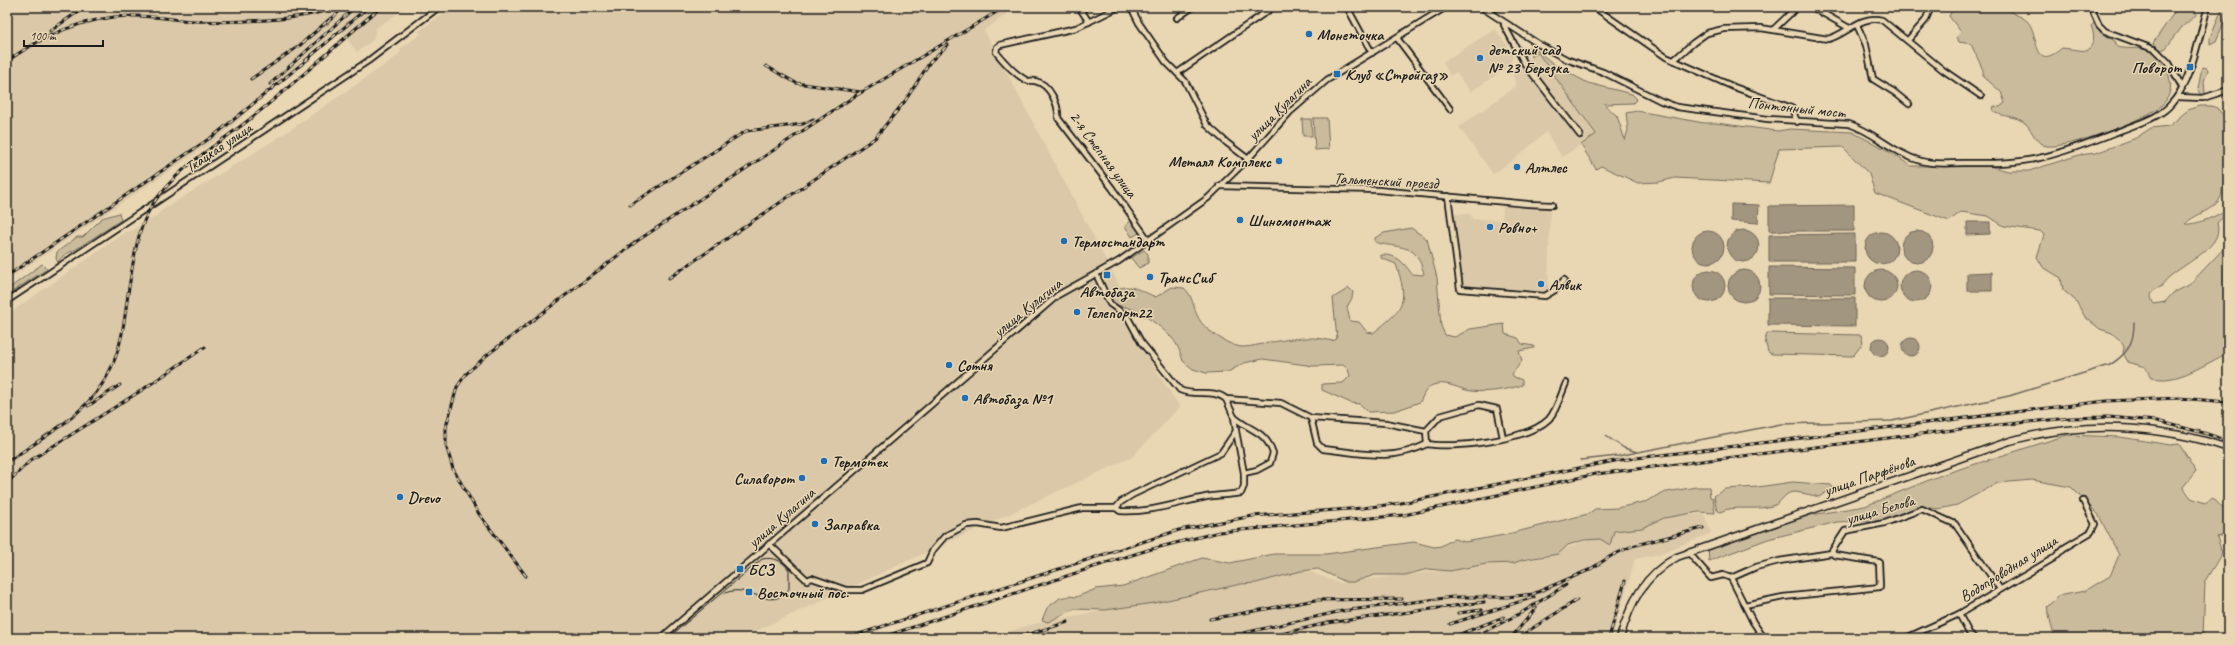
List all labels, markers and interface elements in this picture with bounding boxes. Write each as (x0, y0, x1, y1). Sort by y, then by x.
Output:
scale bar (24, 22, 103, 48)
place label: Монеточка (1317, 25, 1385, 45)
text: 100 m (30, 28, 57, 44)
marker: Монеточка (1304, 29, 1314, 39)
place label: детский сад № 23 Березка (1488, 40, 1570, 78)
marker: детский сад № 23 Березка (1475, 53, 1485, 63)
place label: Поворот (2132, 58, 2182, 78)
marker: Поворот (2185, 62, 2195, 72)
place label: Клуб «Стройгаз» (1345, 65, 1449, 85)
marker: Клуб «Стройгаз» (1332, 69, 1342, 79)
street label: улица Кулагина (1243, 72, 1317, 146)
street label: Понтонный мост (1747, 93, 1848, 123)
street label: 2-я Степная улица (1065, 107, 1142, 203)
street label: Ткацкая улица (181, 117, 257, 178)
place label: Металл Комплекс (1169, 152, 1272, 172)
marker: Металл Комплекс (1274, 156, 1284, 166)
place label: Алтлес (1525, 158, 1568, 178)
marker: Алтлес (1512, 162, 1522, 172)
street label: Тальменский проезд (1333, 168, 1440, 194)
place label: Шиномонтаж (1248, 211, 1332, 231)
marker: Шиномонтаж (1235, 215, 1245, 225)
place label: Ровно+ (1498, 218, 1538, 238)
marker: Ровно+ (1485, 222, 1495, 232)
place label: Термостандарт (1072, 232, 1166, 252)
marker: Термостандарт (1059, 236, 1069, 246)
place label: ТрансСиб (1158, 268, 1217, 288)
marker: Автобаза (1102, 270, 1112, 280)
marker: ТрансСиб (1145, 272, 1155, 282)
street label: улица Кулагина (988, 273, 1067, 342)
place label: Алвик (1549, 275, 1582, 295)
marker: Алвик (1536, 279, 1546, 289)
place label: Автобаза (1080, 282, 1136, 302)
place label: Телепорт22 (1085, 303, 1153, 323)
marker: Телепорт22 (1072, 307, 1082, 317)
place label: Сотня (957, 356, 993, 376)
marker: Сотня (944, 360, 954, 370)
place label: Автобаза №1 (973, 389, 1054, 409)
marker: Автобаза №1 (960, 393, 970, 403)
street label: улица Парфёнова (1820, 451, 1919, 501)
place label: Термотех (832, 452, 889, 472)
marker: Термотех (819, 456, 829, 466)
place label: Силаворот (734, 469, 795, 489)
marker: Силаворот (797, 473, 807, 483)
street label: улица Кулагина (743, 482, 820, 553)
place label: Drevo (408, 488, 442, 508)
street label: улица Белова (1843, 490, 1918, 530)
marker: Drevo (395, 492, 405, 502)
place label: Заправка (823, 515, 881, 535)
marker: Заправка (810, 519, 820, 529)
street label: Водопроводная улица (1956, 530, 2062, 607)
place label: БСЗ (748, 560, 776, 580)
marker: БСЗ (735, 564, 745, 574)
place label: Восточный пос. (757, 583, 849, 603)
marker: Восточный пос. (744, 587, 754, 597)

